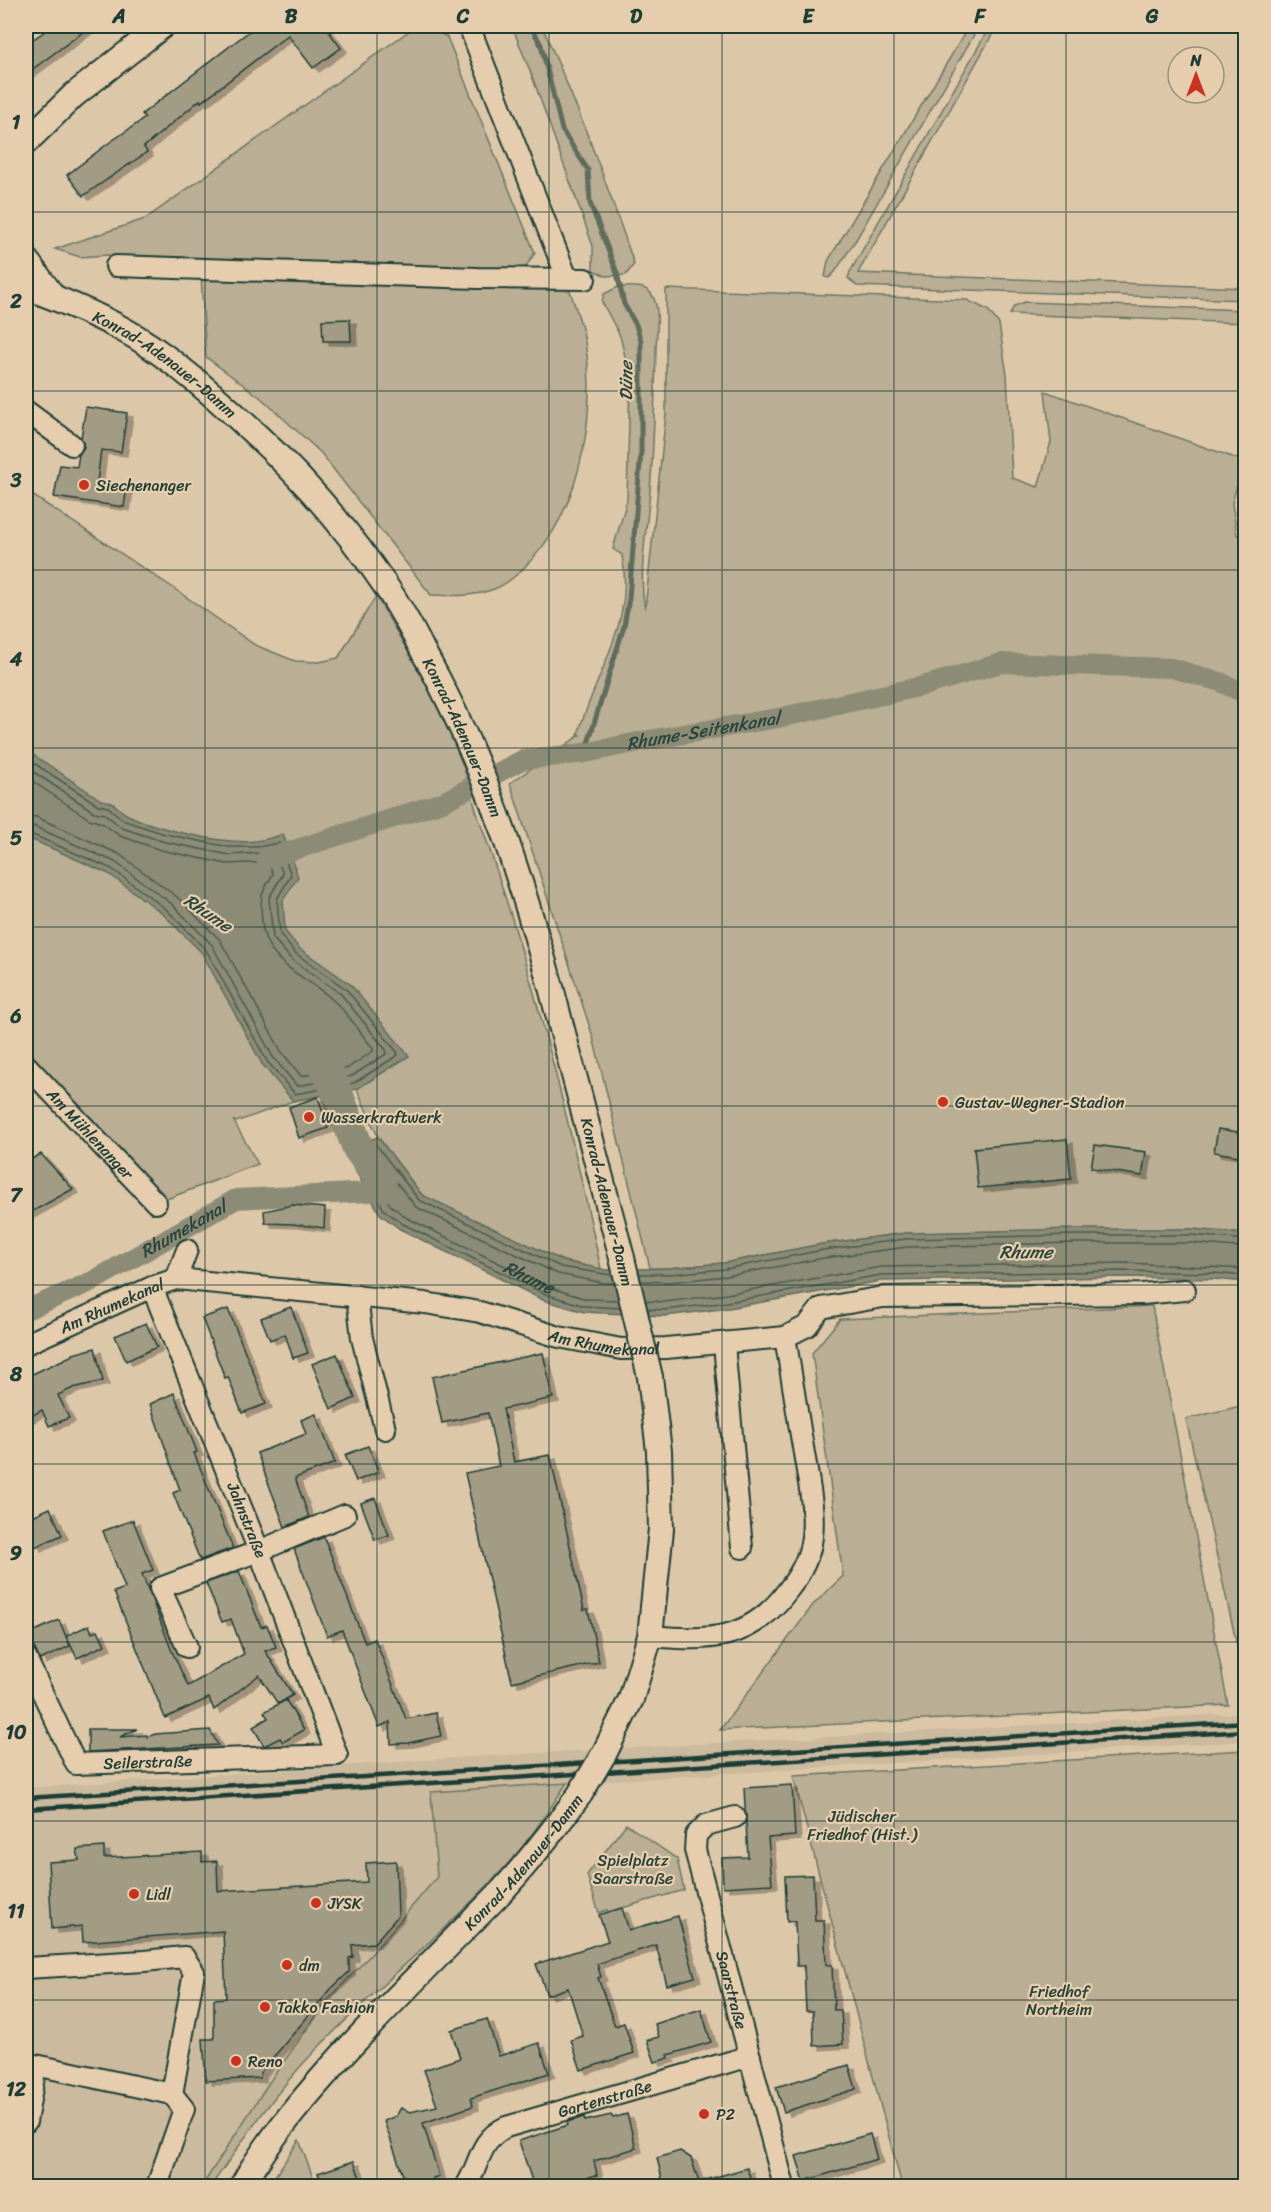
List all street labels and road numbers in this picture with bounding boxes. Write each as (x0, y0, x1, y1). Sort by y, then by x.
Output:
street label: Konrad-Adenauer-Damm (88, 302, 244, 425)
street label: Konrad-Adenauer-Damm (415, 652, 511, 821)
street label: Am Mühlenanger (39, 1080, 142, 1187)
street label: Konrad-Adenauer-Damm (572, 1115, 642, 1289)
street label: Am Rhumekanal (54, 1269, 168, 1342)
street label: Am Rhumekanal (544, 1320, 660, 1363)
street label: Jahnstraße (218, 1477, 275, 1563)
street label: Seilerstraße (103, 1746, 193, 1778)
street label: Konrad-Adenauer-Damm (456, 1787, 590, 1937)
street label: Saarstraße (708, 1947, 756, 2033)
street label: Gartenstraße (554, 2071, 655, 2126)

